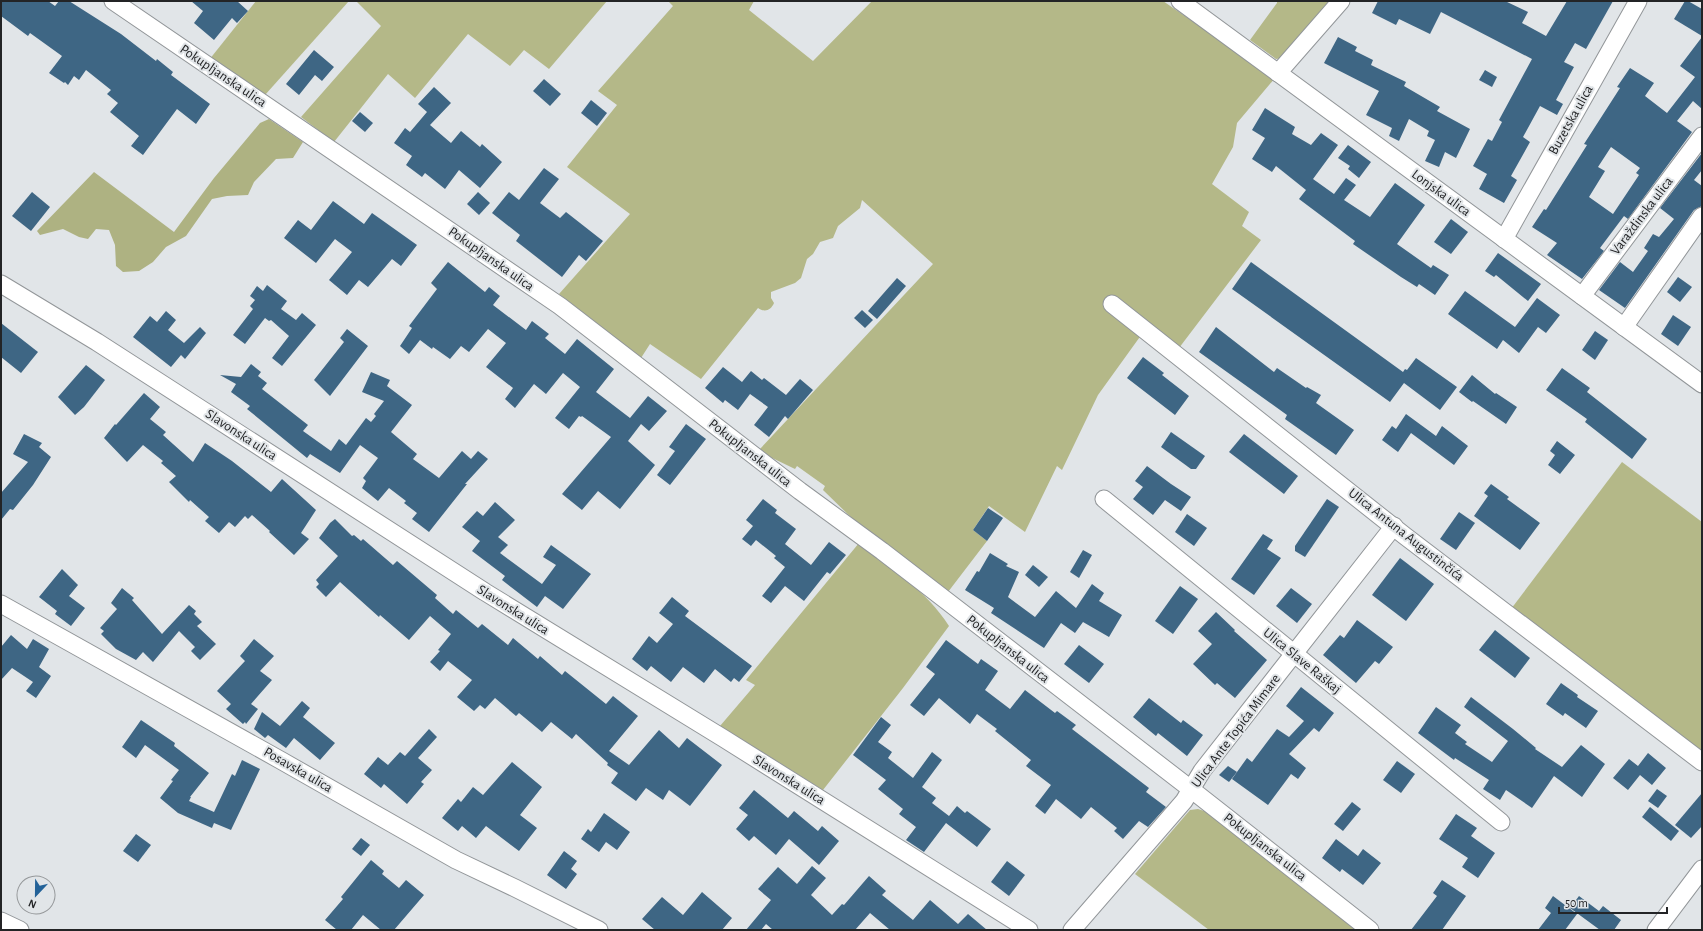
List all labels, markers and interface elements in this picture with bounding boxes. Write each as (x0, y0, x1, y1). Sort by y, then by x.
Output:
street label: Pokupljanska ulica (177, 42, 269, 110)
street label: Buzetska ulica (1546, 83, 1596, 157)
street label: Lonjska ulica (1409, 167, 1473, 219)
street label: Varaždinska ulica (1608, 174, 1676, 258)
street label: Pokupljanska ulica (446, 224, 537, 294)
street label: Slavonska ulica (203, 407, 279, 463)
street label: Pokupljanska ulica (706, 416, 794, 490)
street label: Ulica Antuna Augustinčića (1346, 486, 1467, 585)
street label: Slavonska ulica (475, 582, 552, 638)
street label: Pokupljanska ulica (964, 612, 1052, 686)
street label: Ulica Slave Raškaj (1260, 625, 1344, 697)
street label: Ulica Ante Topića Mimare (1189, 672, 1283, 790)
street label: Posavska ulica (261, 745, 335, 796)
street label: Slavonska ulica (751, 752, 828, 808)
street label: Pokupljanska ulica (1221, 810, 1309, 884)
north arrow (16, 875, 56, 915)
scale bar (1559, 889, 1667, 915)
text: N (27, 897, 38, 910)
text: 50 m (1565, 897, 1588, 909)

